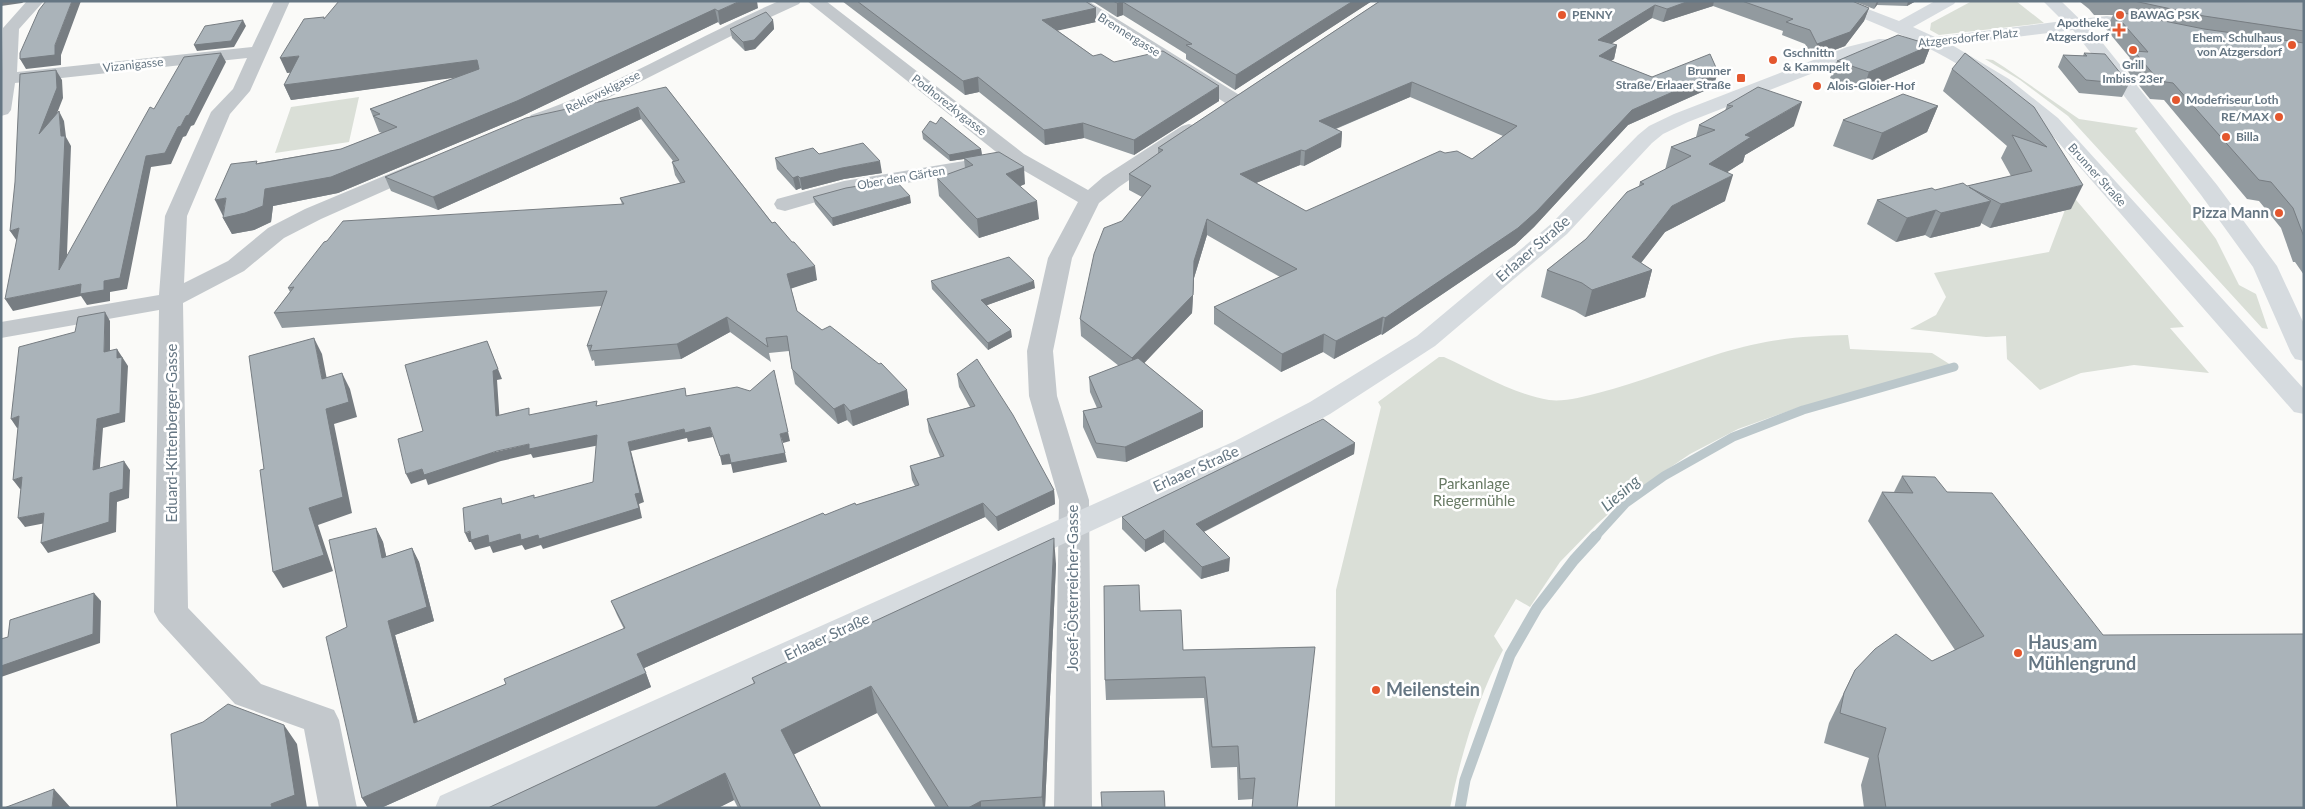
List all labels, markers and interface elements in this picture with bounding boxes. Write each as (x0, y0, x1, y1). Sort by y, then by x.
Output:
place label: PENNY (1572, 7, 1613, 22)
place label: BAWAG PSK (2130, 7, 2200, 22)
street label: Brennergasse (1095, 9, 1163, 60)
marker: PENNY (1556, 9, 1568, 21)
marker: BAWAG PSK (2114, 9, 2126, 21)
place label: Apotheke Atzgersdorf (2045, 15, 2110, 44)
marker: Apotheke Atzgersdorf (2113, 24, 2125, 36)
street label: Atzgersdorfer Platz (1917, 25, 2019, 50)
place label: Ehem. Schulhaus von Atzgersdorf (2192, 30, 2283, 59)
marker: Ehem. Schulhaus von Atzgersdorf (2286, 39, 2298, 51)
marker: Grill Imbiss 23er (2127, 44, 2139, 56)
place label: Gschnittn & Kammpelt (1783, 45, 1850, 74)
street label: Vizanigasse (102, 54, 164, 75)
marker: Gschnittn & Kammpelt (1767, 54, 1779, 66)
place label: Grill Imbiss 23er (2102, 57, 2164, 86)
place label: Brunner Straße/Erlaaer Straße (1616, 63, 1732, 92)
street label: Reklewskigasse (563, 67, 643, 116)
street label: Podhorezkygasse (909, 71, 990, 138)
marker: Brunner Straße/Erlaaer Straße (1735, 72, 1747, 84)
place label: Alois-Gloier-Hof (1826, 78, 1916, 93)
marker: Alois-Gloier-Hof (1811, 80, 1823, 92)
place label: Modefriseur Loth (2186, 92, 2279, 107)
marker: Modefriseur Loth (2170, 94, 2182, 106)
place label: RE/MAX (2221, 109, 2270, 124)
marker: RE/MAX (2273, 111, 2285, 123)
place label: Billa (2236, 129, 2259, 144)
marker: Billa (2220, 131, 2232, 143)
street label: Brunner Straße (2065, 140, 2130, 209)
street label: Ober den Gärten (856, 162, 946, 193)
place label: Pizza Mann (2192, 203, 2269, 221)
marker: Pizza Mann (2273, 207, 2285, 219)
street label: Erlaaer Straße (1492, 211, 1573, 285)
street label: Eduard-Kittenberger-Gasse (162, 343, 180, 522)
street label: Erlaaer Straße (1150, 441, 1241, 495)
water label: Liesing (1596, 470, 1643, 515)
park label: Parkanlage Riegermühle (1433, 474, 1515, 509)
street label: Josef-Österreicher-Gasse (1063, 505, 1081, 671)
street label: Erlaaer Straße (781, 608, 872, 664)
place label: Haus am Mühlengrund (2028, 631, 2136, 674)
marker: Haus am Mühlengrund (2012, 647, 2024, 659)
place label: Meilenstein (1386, 678, 1480, 700)
marker: Meilenstein (1370, 684, 1382, 696)

